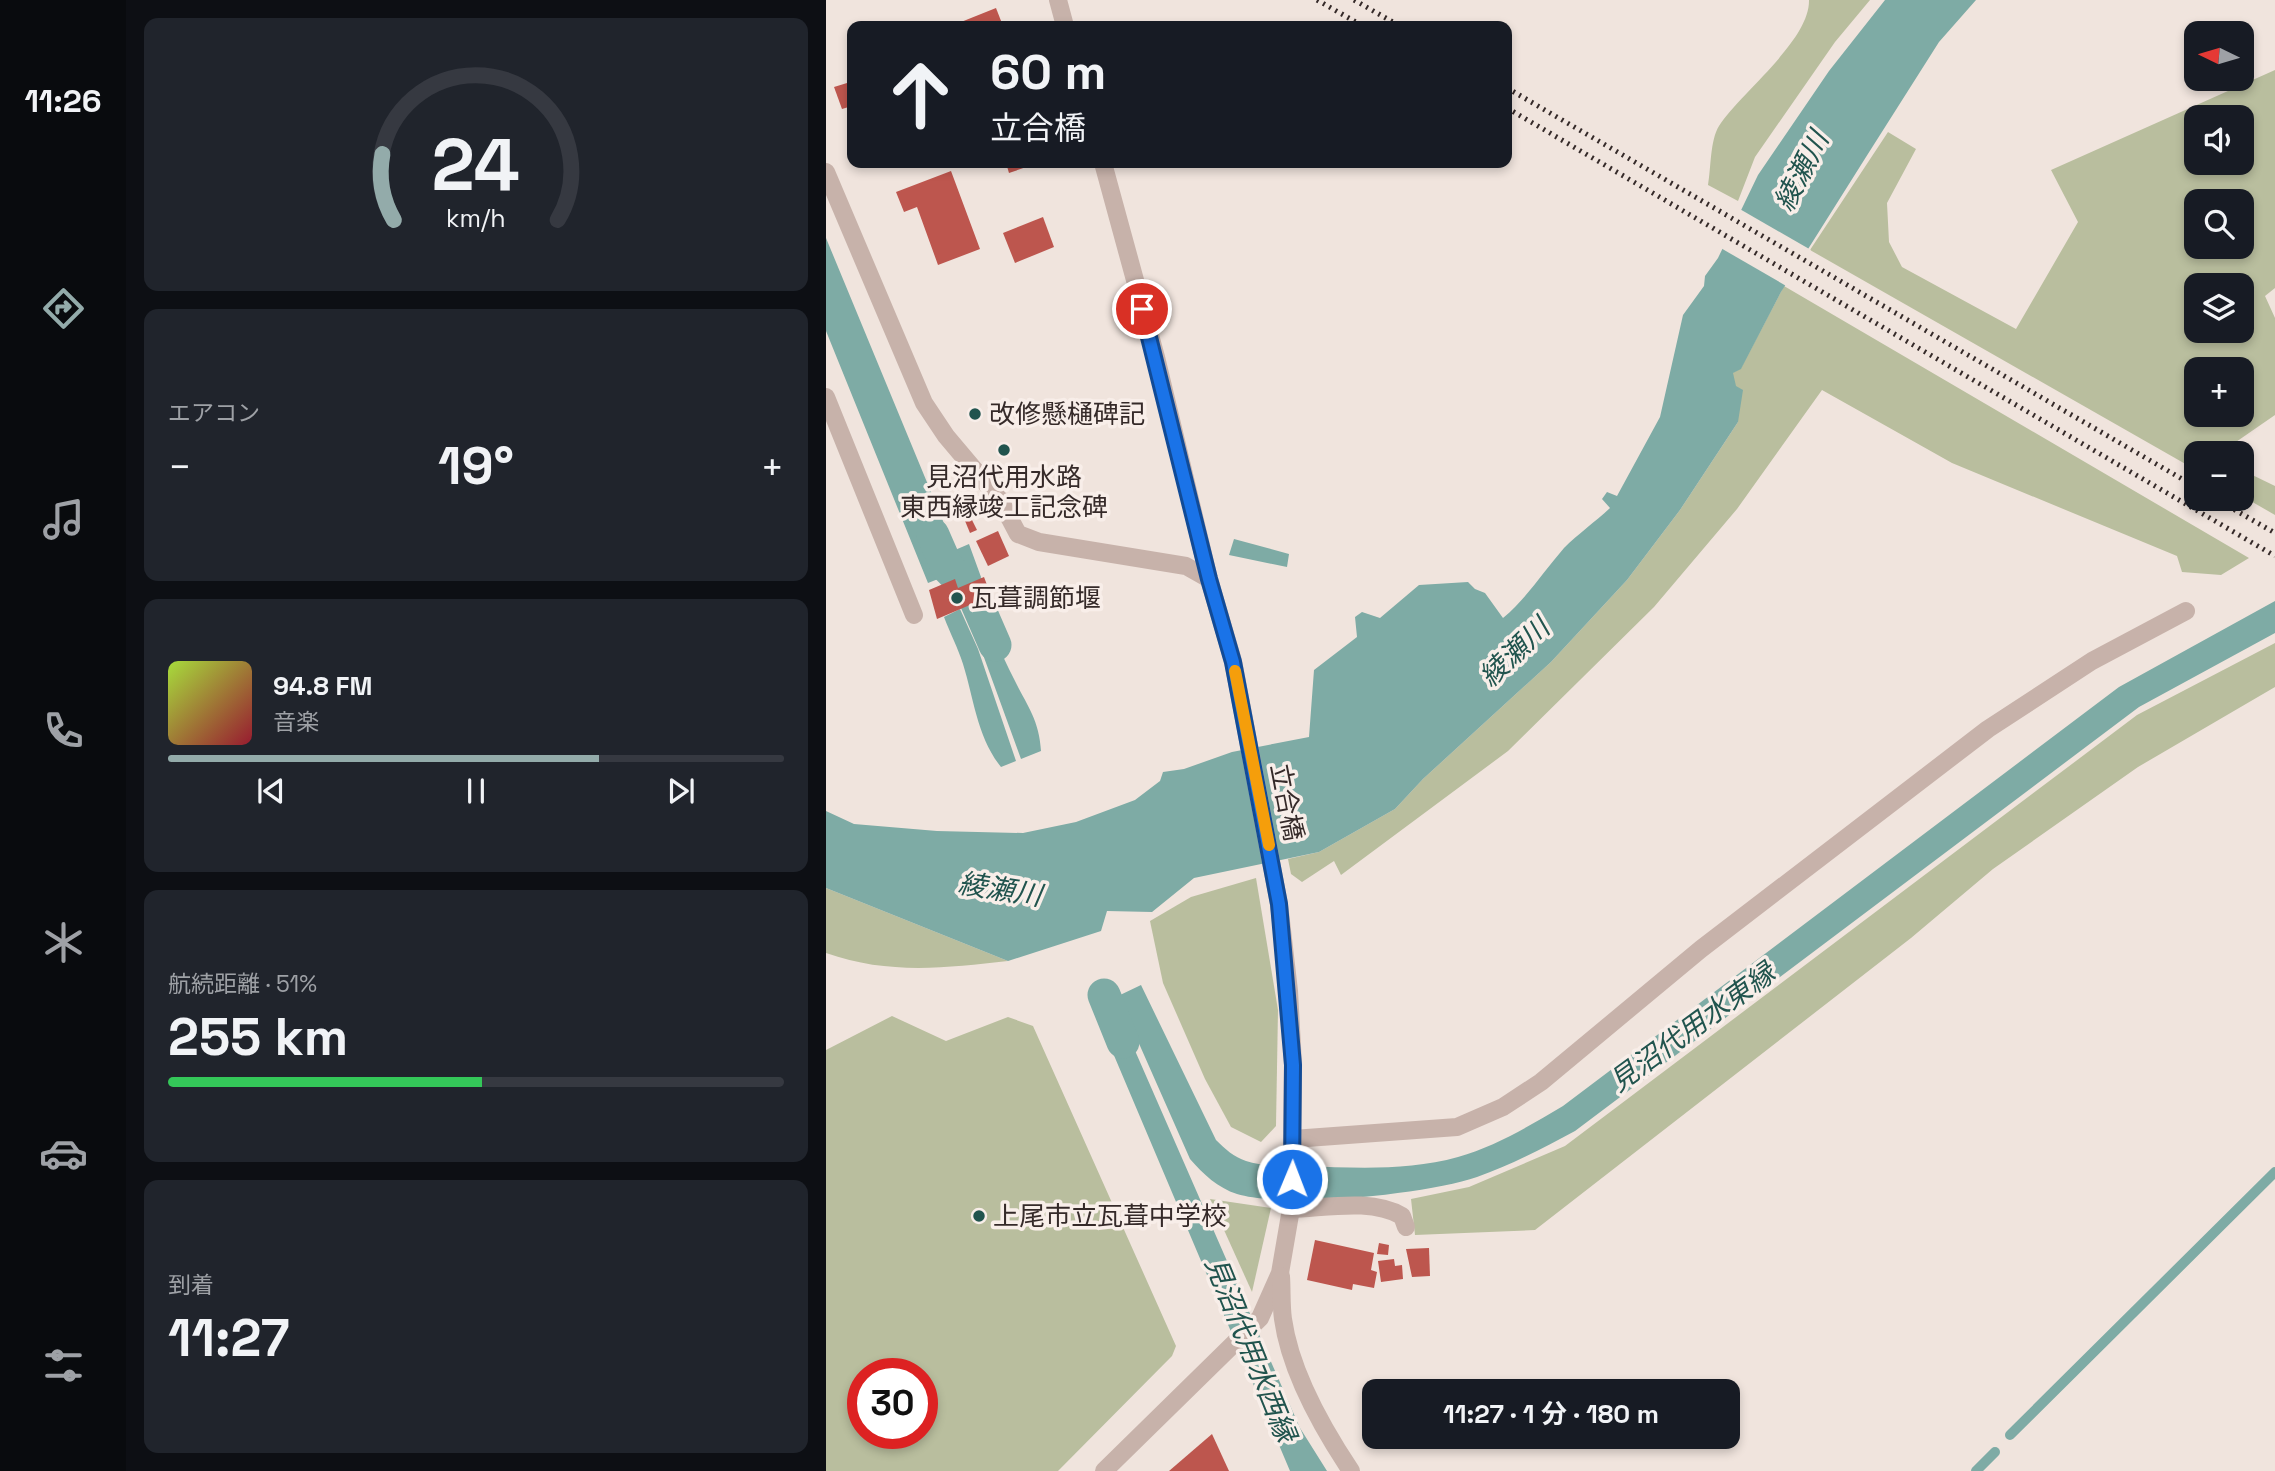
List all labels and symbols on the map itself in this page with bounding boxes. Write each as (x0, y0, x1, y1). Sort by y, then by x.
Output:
north arrow (2184, 21, 2254, 91)
water label: 綾瀬川 (1766, 123, 1837, 217)
pin (1112, 279, 1172, 339)
place label: 改修懸樋碑記 (989, 397, 1145, 431)
marker: 改修懸樋碑記 (967, 406, 983, 422)
marker: 見沼代用水路 東西縁竣工記念碑 (996, 442, 1012, 458)
place label: 見沼代用水路 東西縁竣工記念碑 (900, 460, 1108, 524)
place label: 瓦葺調節堰 (971, 581, 1101, 615)
marker: 瓦葺調節堰 (949, 590, 965, 606)
water label: 綾瀬川 (1471, 608, 1559, 694)
street label: 立合橋 (1263, 760, 1311, 844)
water label: 綾瀬川 (956, 865, 1047, 914)
water label: 見沼代用水東縁 (1602, 953, 1784, 1099)
position arrow (1255, 1142, 1329, 1216)
place label: 上尾市立瓦葺中学校 (993, 1199, 1227, 1233)
marker: 上尾市立瓦葺中学校 (971, 1208, 987, 1224)
water label: 見沼代用水西縁 (1198, 1251, 1306, 1449)
speed limit sign: 30 (847, 1358, 938, 1449)

